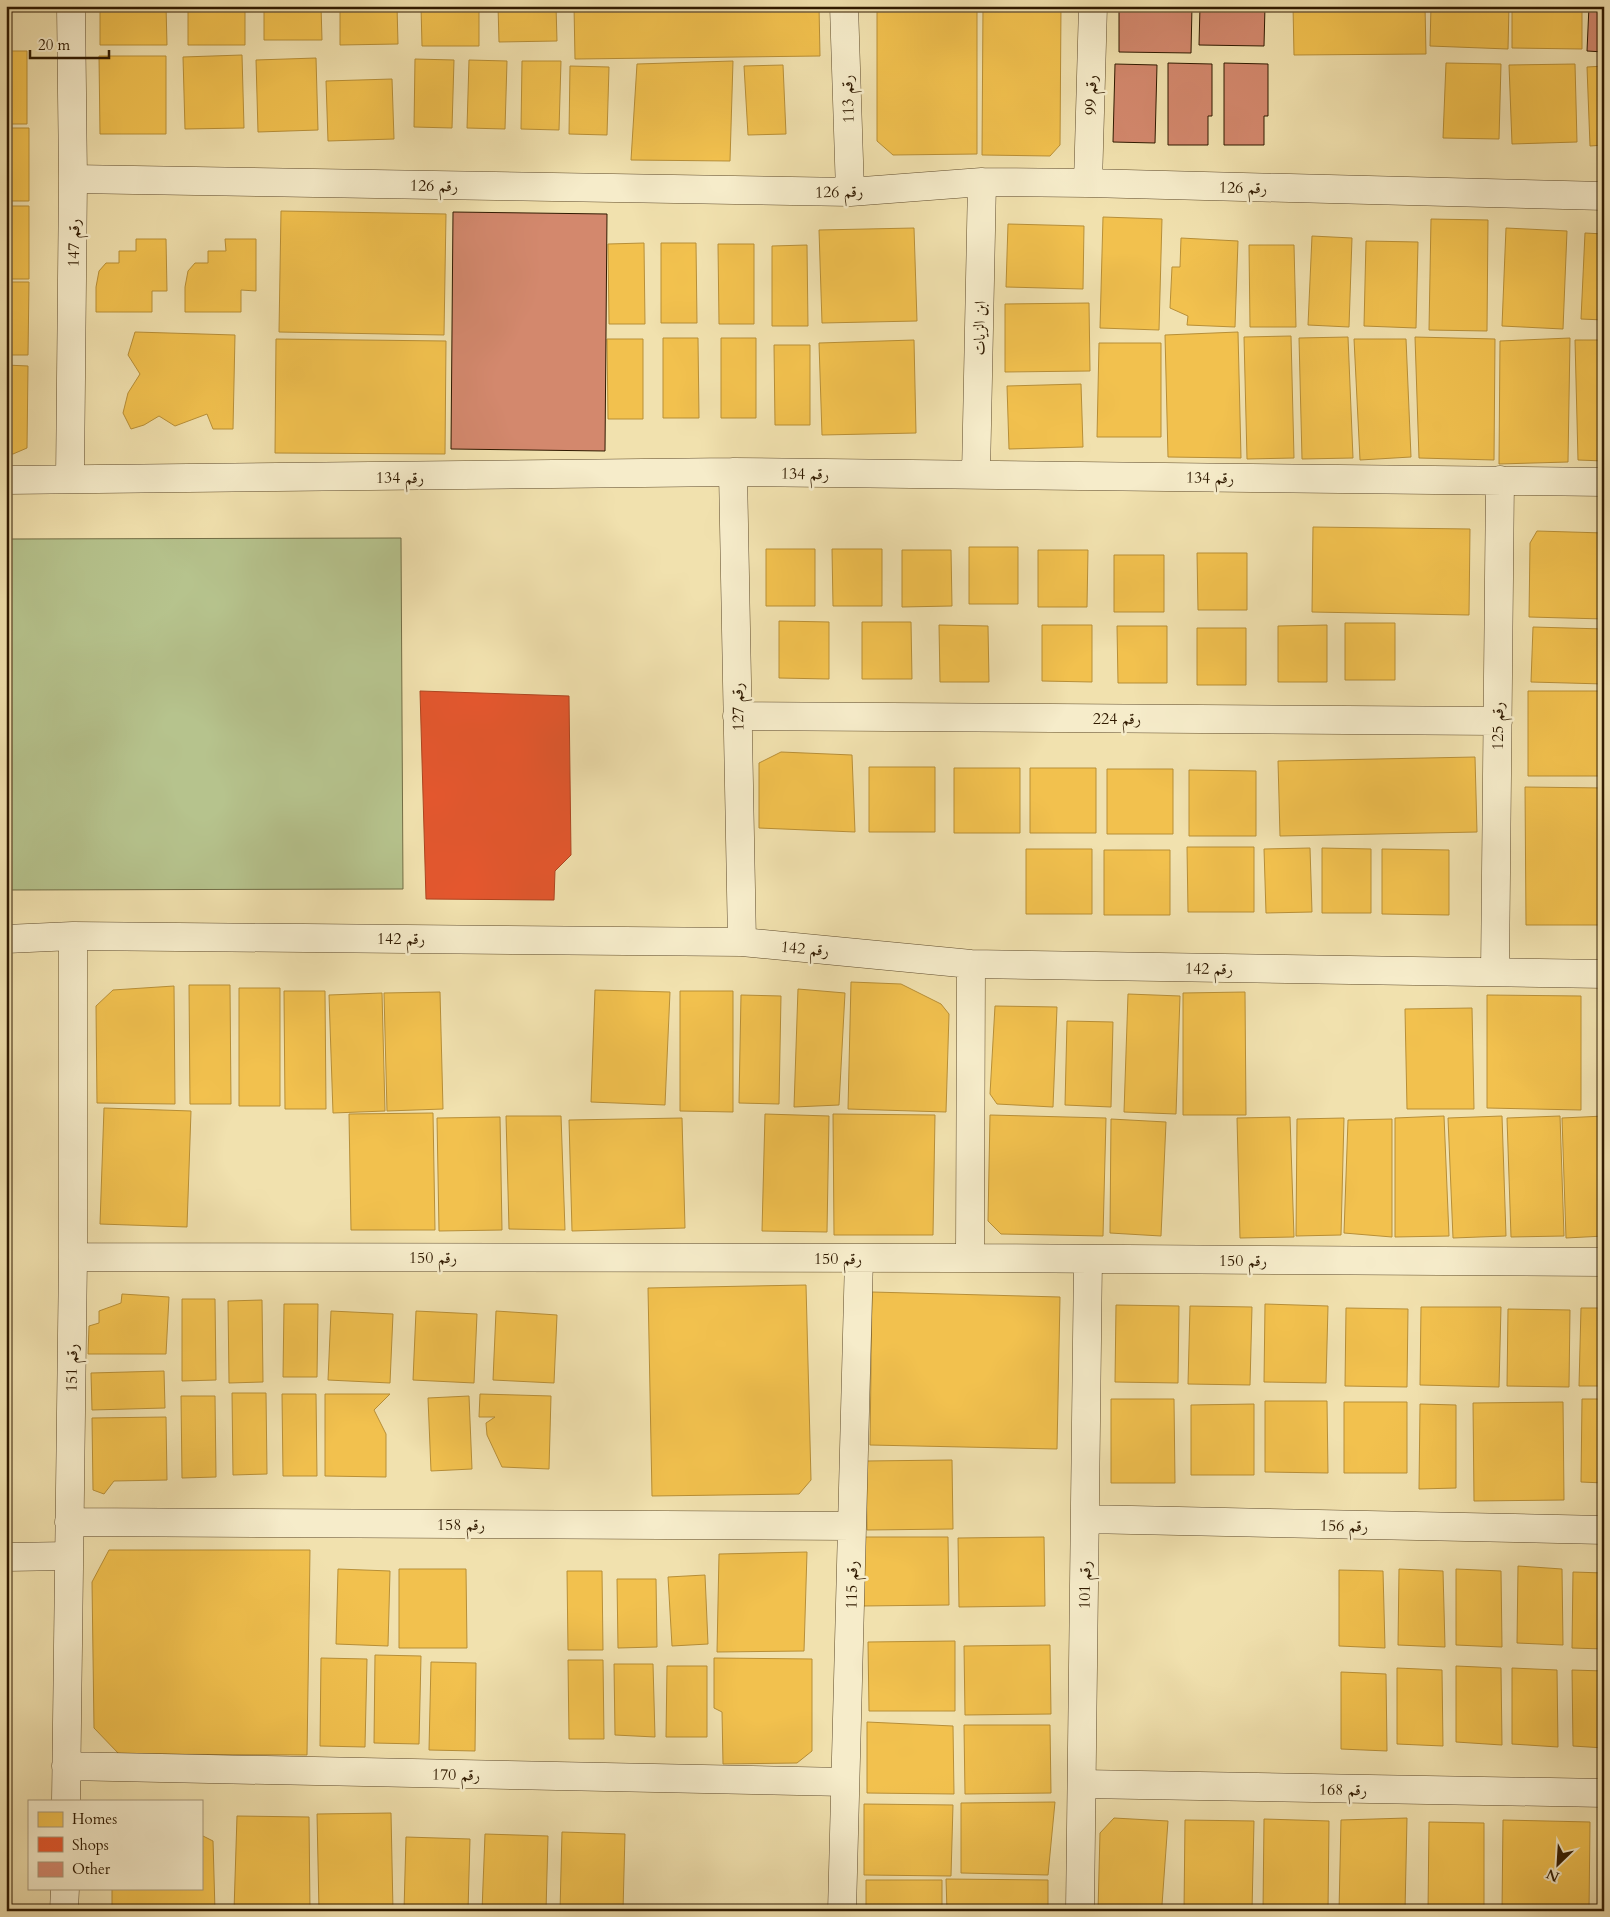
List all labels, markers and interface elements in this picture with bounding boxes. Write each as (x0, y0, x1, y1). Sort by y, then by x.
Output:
scale bar (30, 28, 109, 60)
text: 20 m (38, 35, 70, 55)
street label: رقم 113 (836, 74, 864, 124)
street label: رقم 99 (1080, 75, 1106, 115)
street label: رقم 126 (410, 175, 458, 201)
street label: رقم 126 (1219, 177, 1267, 203)
street label: رقم 126 (815, 181, 863, 207)
street label: رقم 147 (63, 219, 89, 267)
street label: ابن الزيات (969, 300, 991, 356)
street label: رقم 134 (781, 463, 829, 489)
street label: رقم 134 (376, 467, 424, 493)
street label: رقم 134 (1186, 467, 1234, 493)
street label: رقم 127 (727, 683, 753, 731)
street label: رقم 125 (1487, 702, 1513, 750)
street label: رقم 224 (1093, 708, 1141, 734)
street label: رقم 142 (377, 928, 425, 954)
street label: رقم 142 (780, 936, 830, 966)
street label: رقم 142 (1185, 958, 1233, 984)
street label: رقم 150 (409, 1247, 457, 1273)
street label: رقم 150 (814, 1248, 862, 1274)
street label: رقم 150 (1219, 1250, 1267, 1276)
street label: رقم 151 (61, 1344, 87, 1392)
street label: رقم 158 (437, 1514, 485, 1540)
street label: رقم 156 (1320, 1515, 1368, 1541)
street label: رقم 115 (841, 1561, 867, 1609)
street label: رقم 101 (1074, 1561, 1100, 1609)
street label: رقم 170 (432, 1764, 480, 1790)
street label: رقم 168 (1319, 1779, 1367, 1805)
legend (28, 1800, 202, 1890)
text: Homes (72, 1809, 117, 1829)
text: Shops (72, 1835, 109, 1855)
north arrow (1532, 1840, 1582, 1890)
text: Other (72, 1859, 111, 1879)
text: N (1543, 1864, 1562, 1887)

